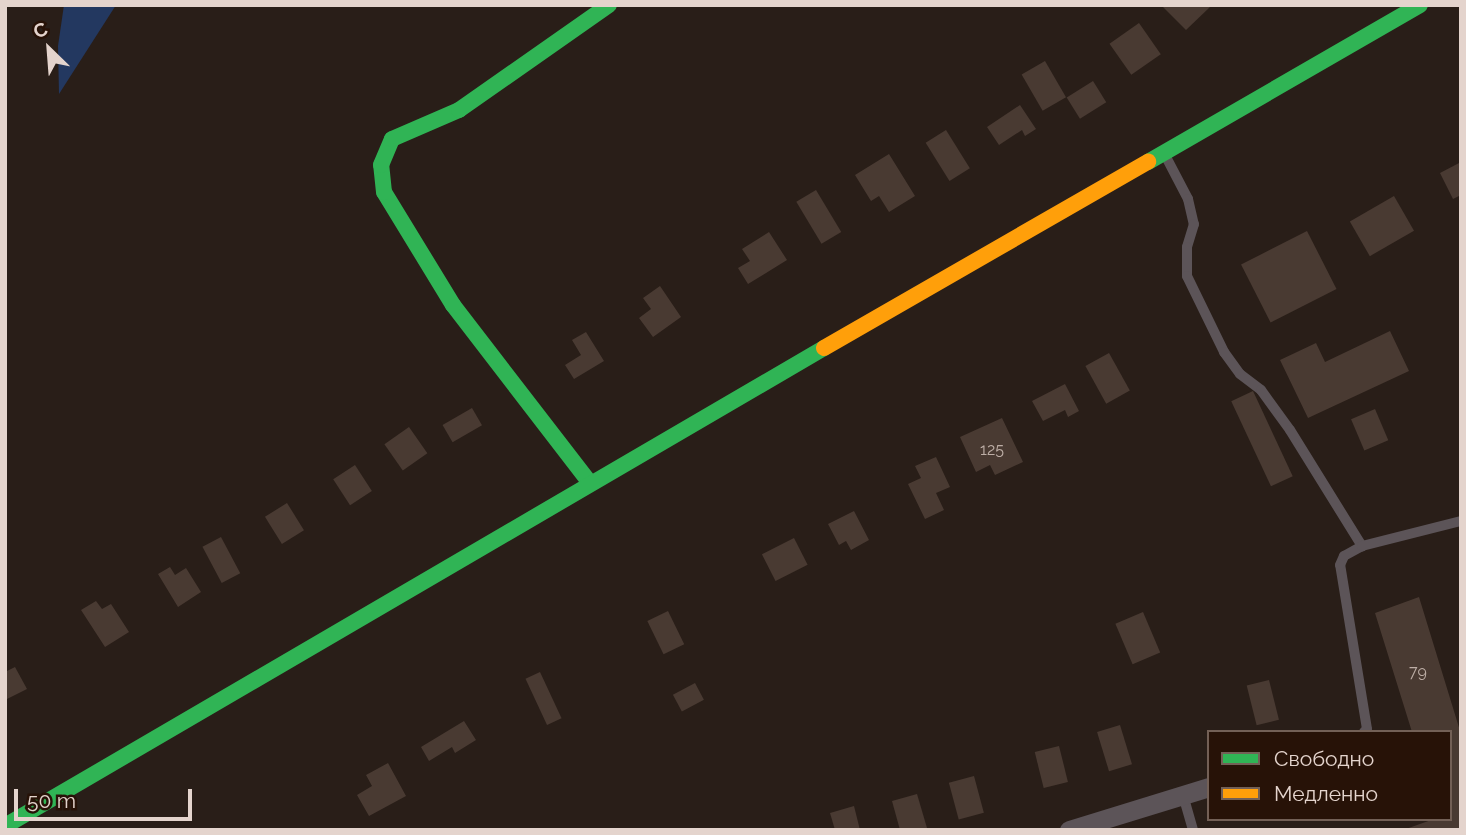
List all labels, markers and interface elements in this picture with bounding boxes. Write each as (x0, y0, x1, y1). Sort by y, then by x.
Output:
north arrow (14, 14, 84, 84)
text: С (30, 17, 51, 43)
house number: 125 (980, 440, 1004, 460)
house number: 79 (1409, 662, 1427, 682)
legend (1207, 730, 1452, 821)
text: Свободно (1274, 746, 1374, 771)
scale bar (18, 776, 196, 820)
text: Медленно (1274, 781, 1378, 806)
text: 50 m (27, 788, 76, 813)

